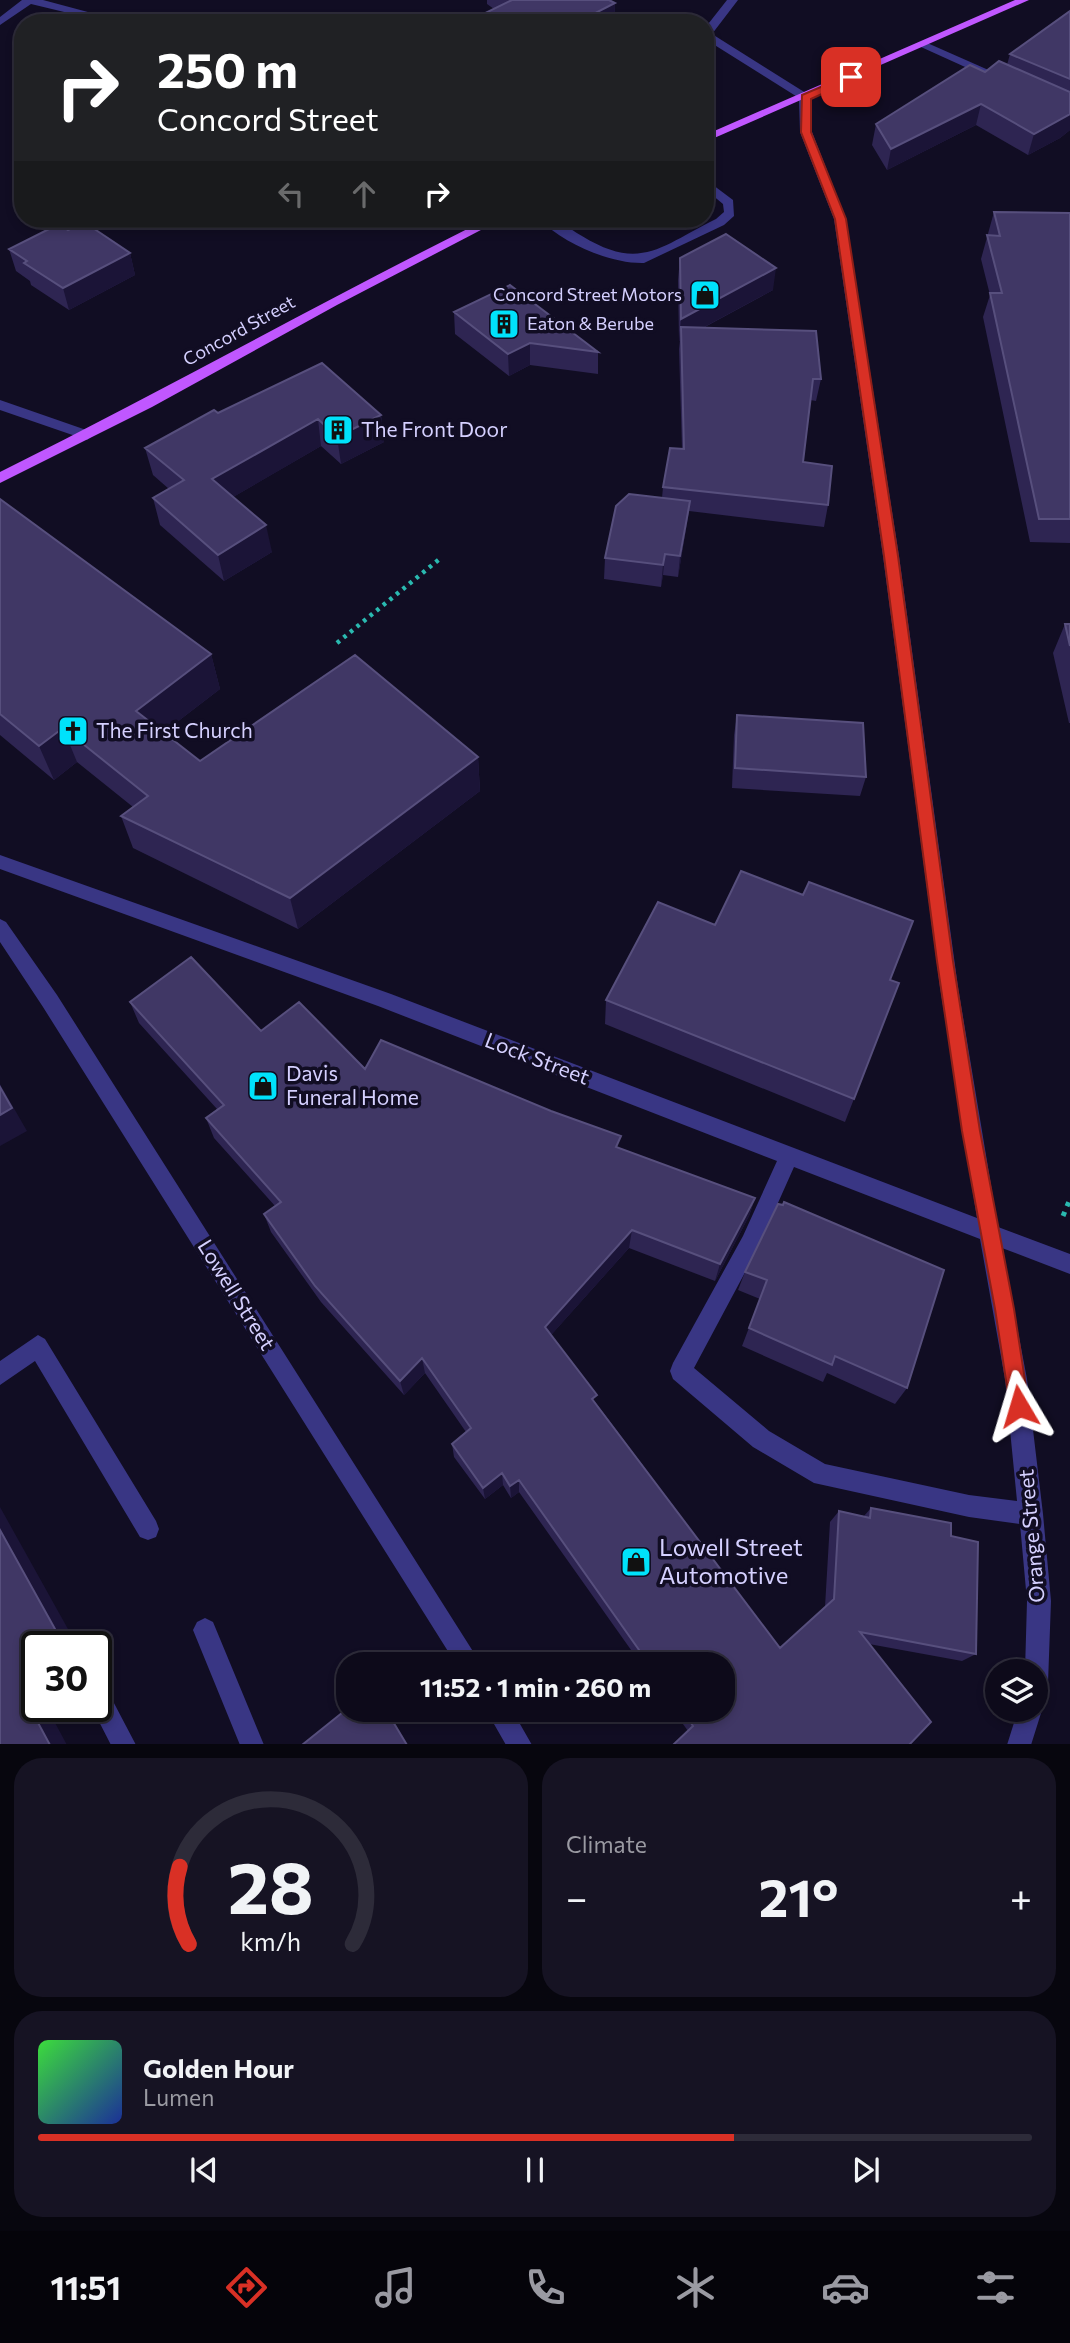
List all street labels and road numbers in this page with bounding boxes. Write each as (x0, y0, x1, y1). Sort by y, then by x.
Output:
street label: Concord Street (179, 290, 298, 370)
street label: Lock Street (482, 1026, 593, 1089)
street label: Lowell Street (193, 1234, 281, 1354)
street label: Orange Street (1012, 1468, 1049, 1604)

